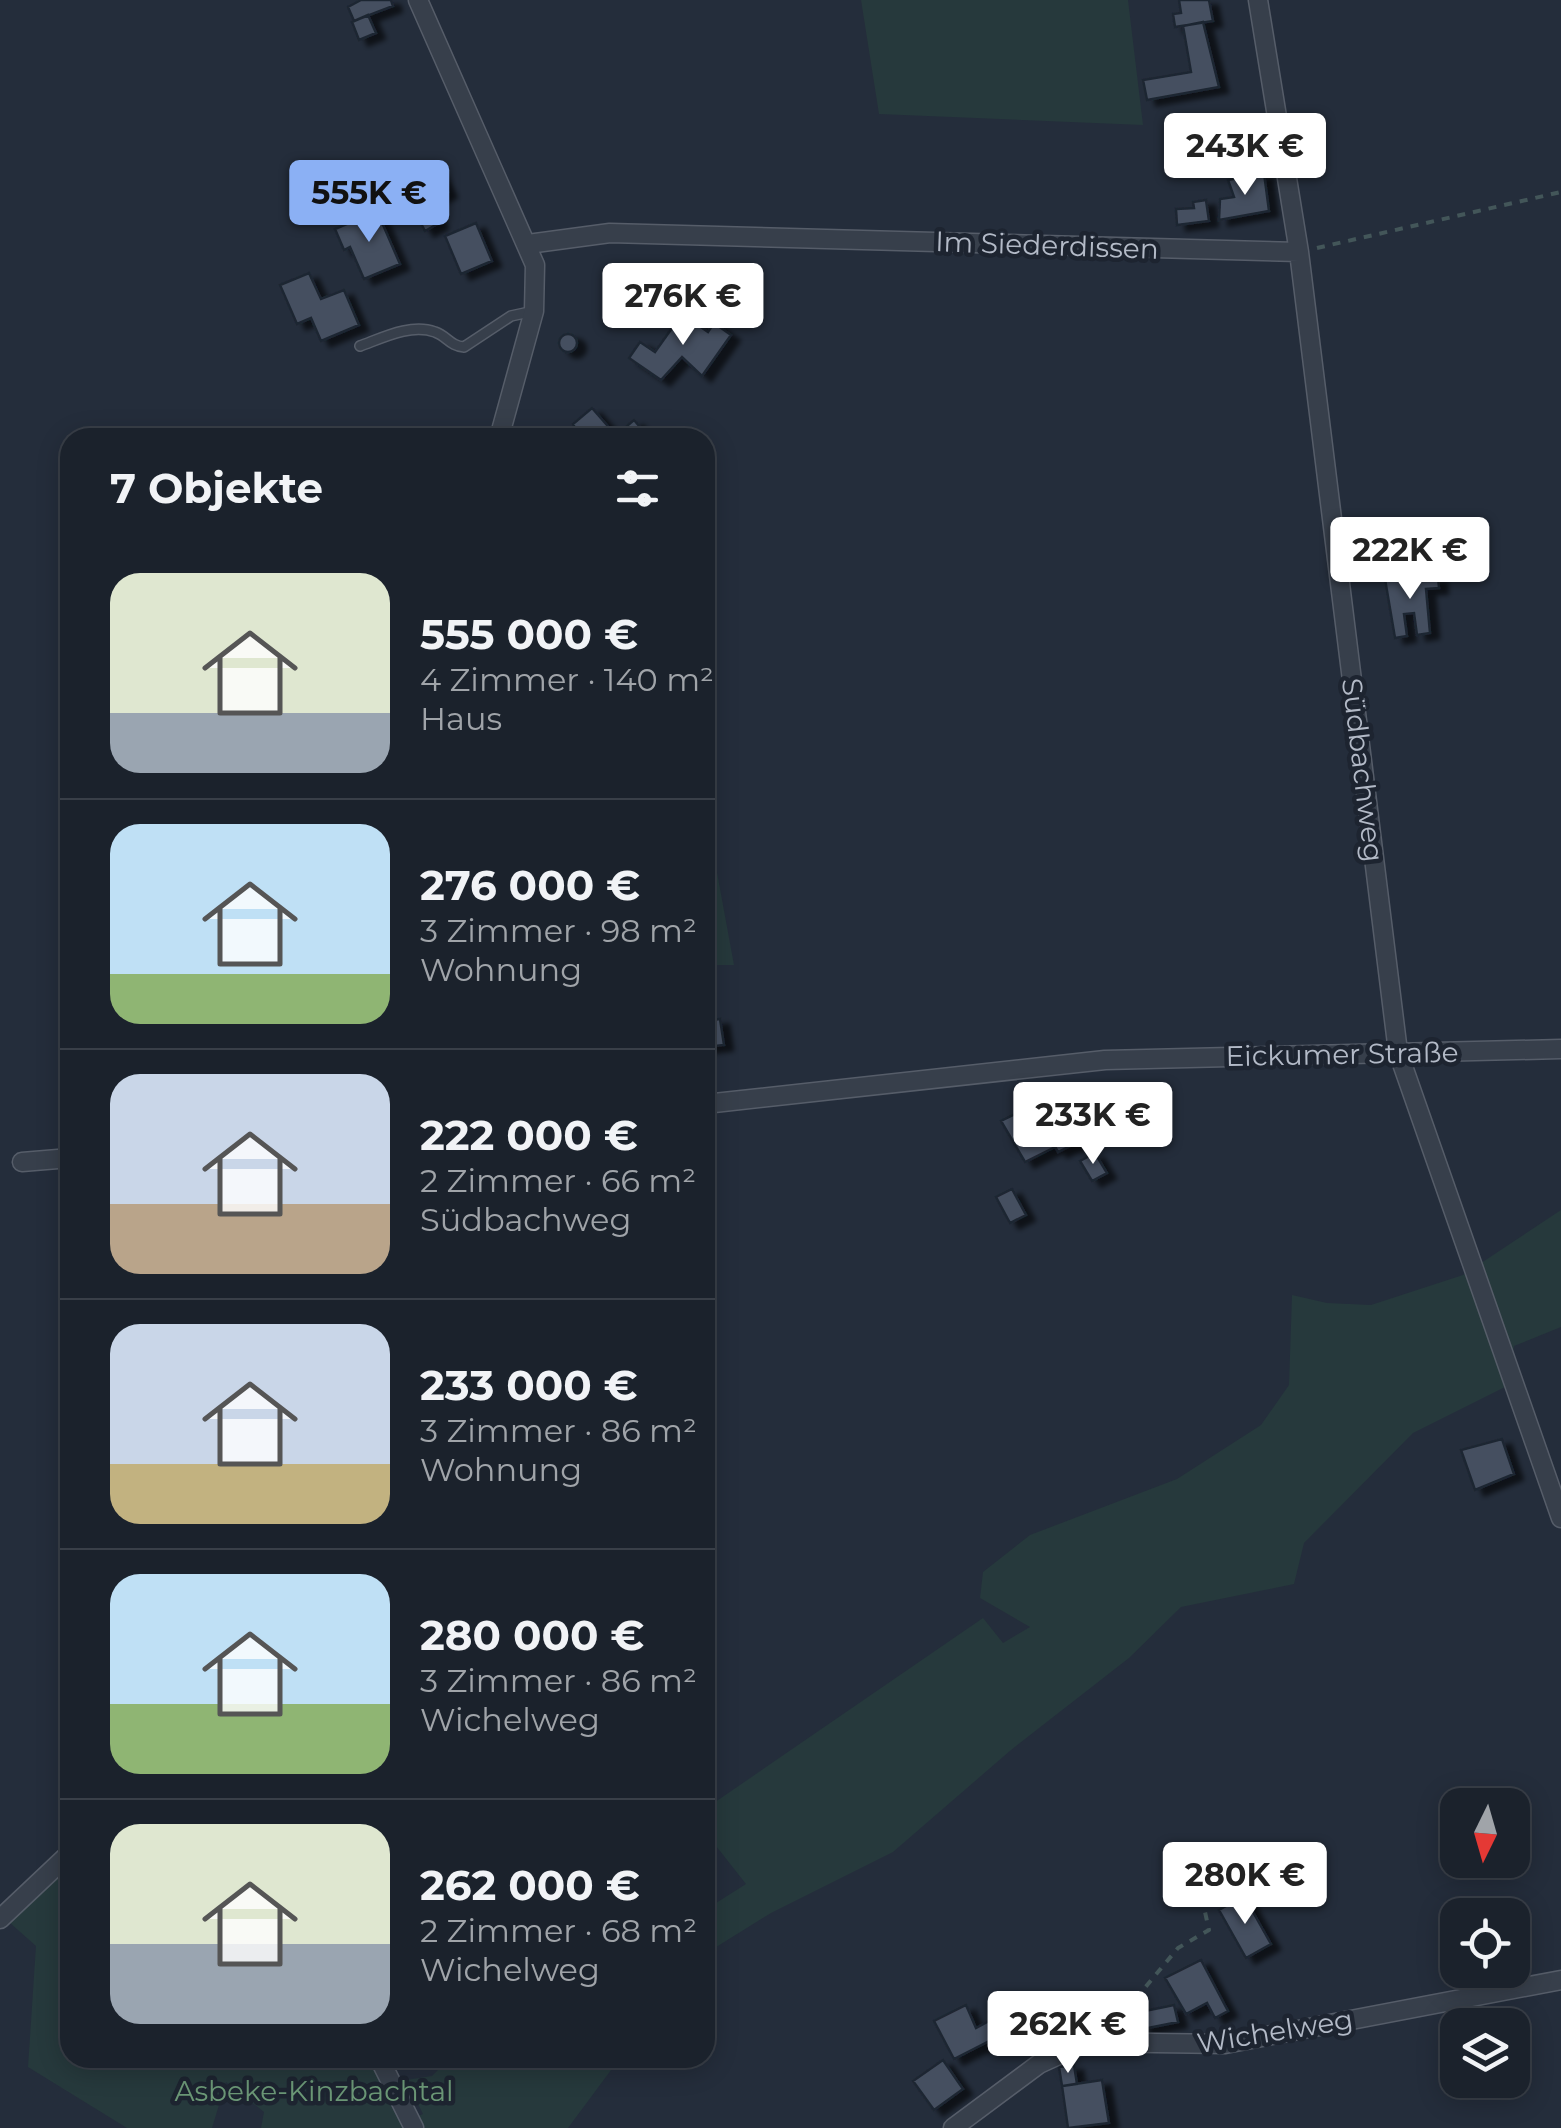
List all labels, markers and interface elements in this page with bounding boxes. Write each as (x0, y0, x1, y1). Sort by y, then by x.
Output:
pin: 243K € (1164, 113, 1326, 198)
text: 243K € (1186, 126, 1304, 165)
pin: 555K € (288, 160, 450, 245)
text: 555K € (311, 173, 427, 212)
street label: Im Siederdissen (935, 224, 1159, 266)
pin: 276K € (602, 263, 764, 348)
text: 276K € (624, 276, 742, 315)
icon: filters (610, 461, 665, 516)
text: 7 Objekte (110, 462, 323, 514)
pin: 222K € (1329, 517, 1491, 602)
text: 222K € (1352, 530, 1468, 569)
text: 555 000 € (420, 608, 638, 660)
icon: home (190, 613, 310, 733)
text: 4 Zimmer · 140 m² (420, 660, 714, 699)
street label: Südbachweg (1335, 676, 1391, 864)
text: Haus (420, 699, 502, 738)
text: 276 000 € (420, 859, 640, 911)
icon: home (190, 864, 310, 984)
text: 3 Zimmer · 98 m² (420, 911, 697, 950)
text: Wohnung (420, 950, 582, 989)
street label: Eickumer Straße (1225, 1035, 1459, 1073)
pin: 233K € (1012, 1082, 1174, 1167)
text: 233K € (1035, 1095, 1151, 1134)
text: 222 000 € (420, 1109, 638, 1161)
icon: home (190, 1114, 310, 1234)
text: 2 Zimmer · 66 m² (420, 1161, 696, 1200)
text: Südbachweg (420, 1200, 631, 1239)
text: 233 000 € (420, 1359, 638, 1411)
icon: home (190, 1364, 310, 1484)
text: 3 Zimmer · 86 m² (420, 1411, 697, 1450)
text: Wohnung (420, 1450, 582, 1489)
text: 280 000 € (420, 1609, 644, 1661)
icon: home (190, 1614, 310, 1734)
text: 3 Zimmer · 86 m² (420, 1661, 697, 1700)
text: Wichelweg (420, 1700, 600, 1739)
north arrow (1440, 1788, 1530, 1878)
map controls (1440, 1788, 1530, 2098)
pin: 280K € (1164, 1842, 1326, 1927)
text: 280K € (1185, 1855, 1305, 1894)
text: 262 000 € (420, 1859, 640, 1911)
icon: home (190, 1864, 310, 1984)
button: locate (1440, 1898, 1530, 1988)
text: 2 Zimmer · 68 m² (420, 1911, 697, 1950)
text: Wichelweg (420, 1950, 600, 1989)
pin: 262K € (987, 1991, 1149, 2076)
street label: Wichelweg (1195, 2002, 1355, 2060)
text: 262K € (1010, 2004, 1126, 2043)
button: layers (1440, 2008, 1530, 2098)
park label: Asbeke-Kinzbachtal (175, 2074, 453, 2108)

